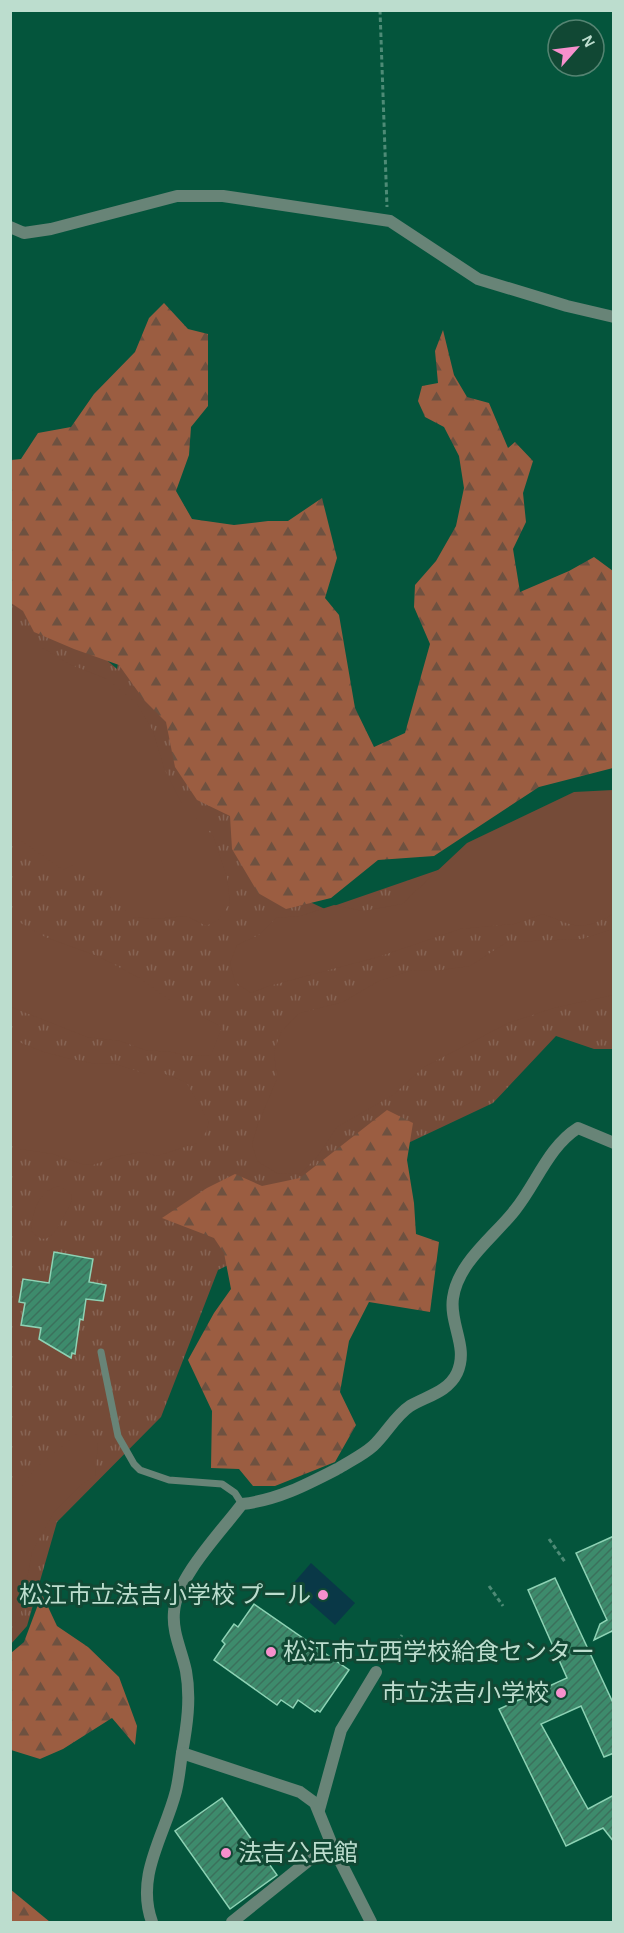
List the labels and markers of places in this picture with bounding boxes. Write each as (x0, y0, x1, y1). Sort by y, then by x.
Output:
place label: 松江市立法吉小学校 プール (19, 1582, 311, 1608)
marker: 松江市立法吉小学校 プール (316, 1588, 330, 1602)
place label: 松江市立西学校給食センター (283, 1639, 595, 1665)
marker: 松江市立西学校給食センター (264, 1645, 278, 1659)
place label: 市立法吉小学校 (381, 1680, 549, 1706)
marker: 市立法吉小学校 (554, 1686, 568, 1700)
place label: 法吉公民館 (238, 1840, 358, 1866)
marker: 法吉公民館 (219, 1846, 233, 1860)

